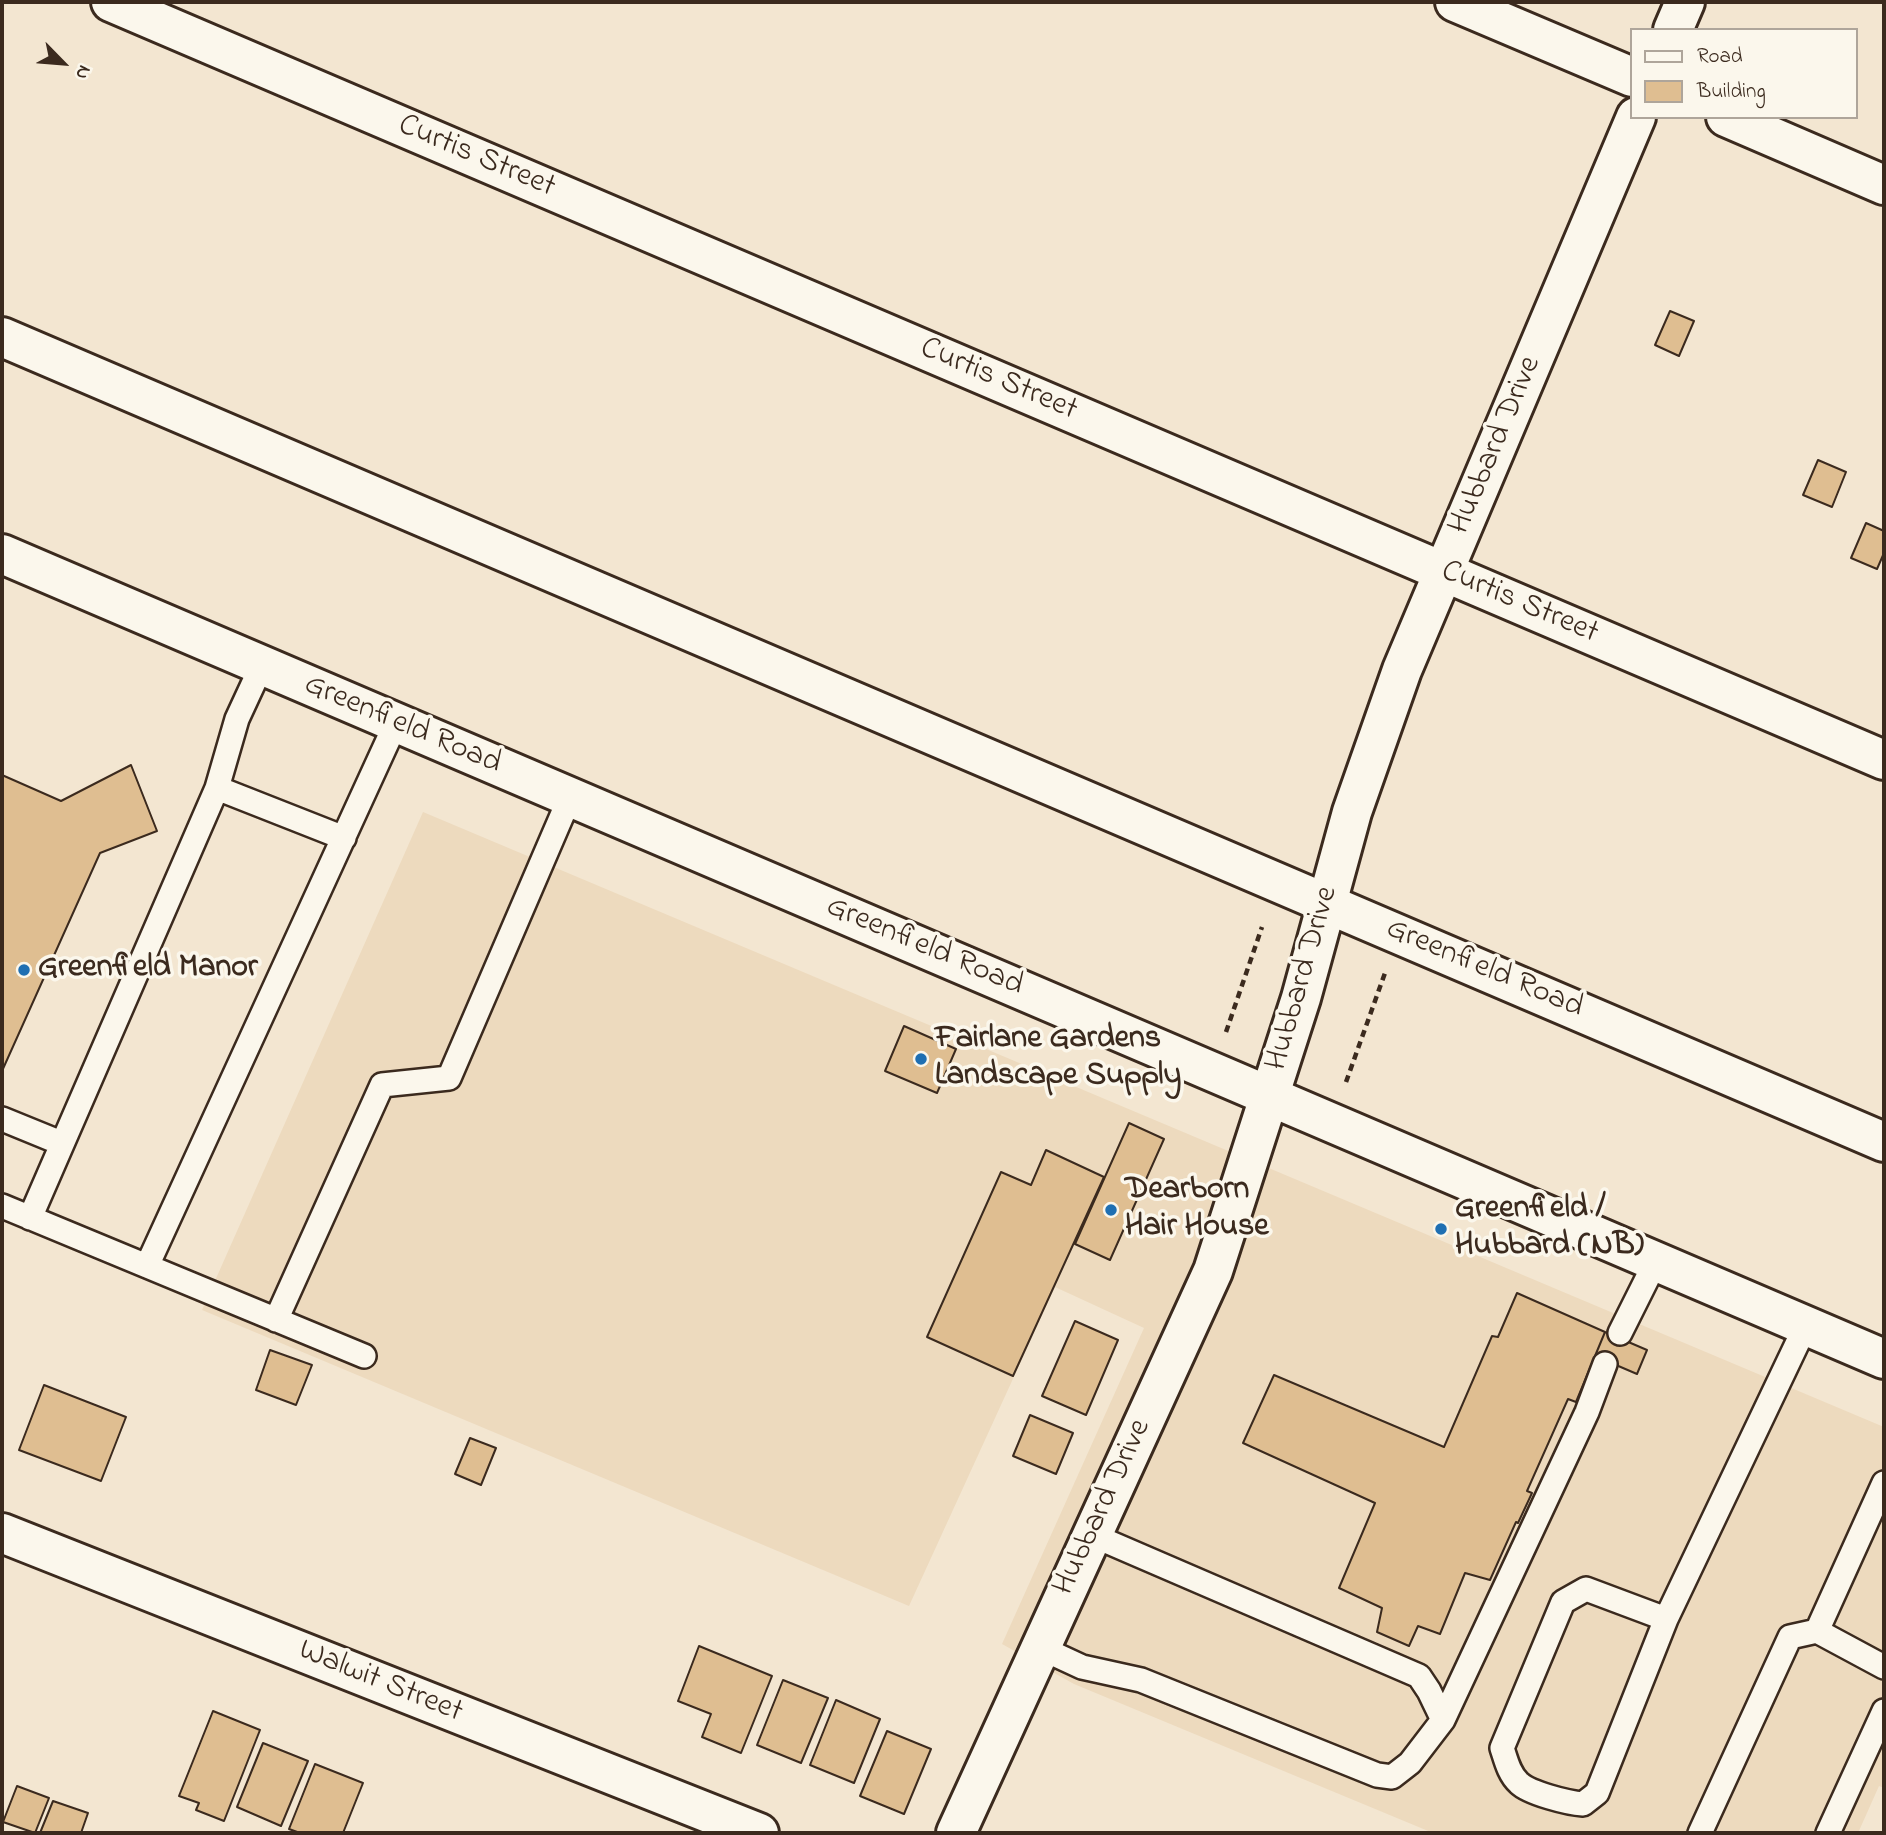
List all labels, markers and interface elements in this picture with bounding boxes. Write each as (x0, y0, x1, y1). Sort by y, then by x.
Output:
north arrow (28, 28, 98, 98)
legend (1630, 28, 1858, 119)
text: Road (1697, 42, 1743, 72)
text: N (68, 61, 97, 84)
text: Building (1697, 77, 1766, 107)
street label: Curtis Street (392, 108, 560, 208)
street label: Curtis Street (914, 331, 1082, 431)
street label: Hubbard Drive (1442, 351, 1552, 541)
street label: Curtis Street (1435, 554, 1603, 654)
street label: Greenfield Road (298, 667, 506, 785)
street label: Hubbard Drive (1259, 883, 1349, 1075)
street label: Greenfield Road (820, 889, 1028, 1007)
street label: Greenfield Road (1380, 911, 1588, 1029)
place label: Greenfield Manor (38, 951, 258, 989)
marker: Greenfield Manor (16, 962, 32, 978)
place label: Fairlane Gardens Landscape Supply (935, 1022, 1181, 1097)
marker: Fairlane Gardens Landscape Supply (913, 1051, 929, 1067)
place label: Dearborn Hair House (1125, 1173, 1269, 1248)
place label: Greenfield / Hubbard (NB) (1455, 1192, 1644, 1267)
marker: Dearborn Hair House (1103, 1202, 1119, 1218)
marker: Greenfield / Hubbard (NB) (1433, 1221, 1449, 1237)
street label: Hubbard Drive (1047, 1414, 1161, 1602)
street label: Walwit Street (292, 1633, 468, 1733)

